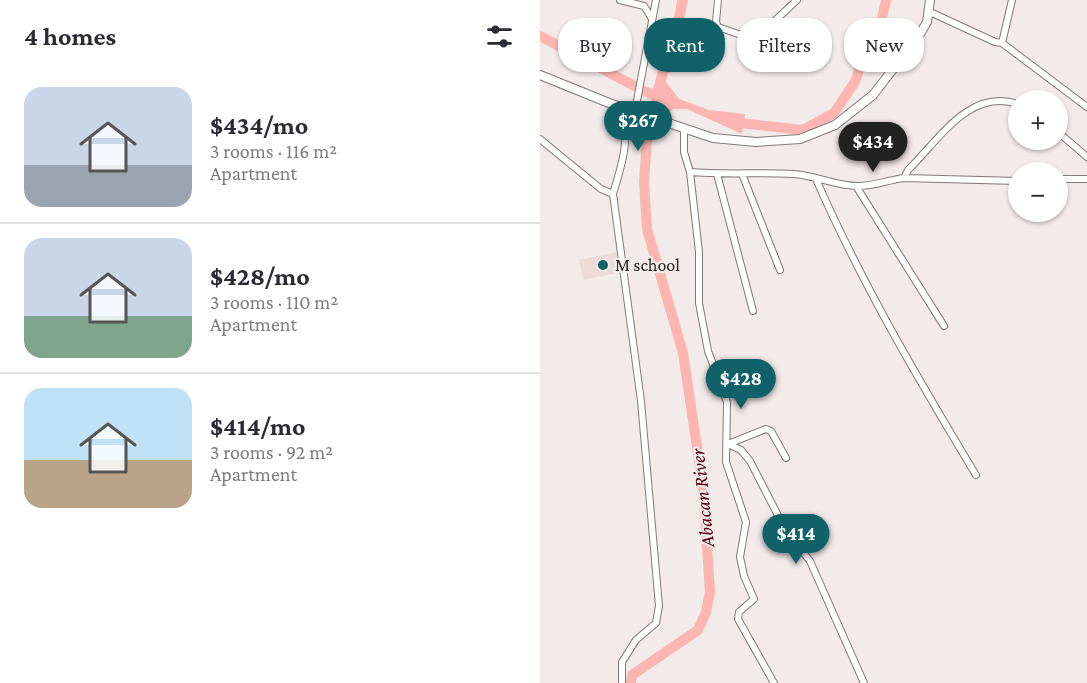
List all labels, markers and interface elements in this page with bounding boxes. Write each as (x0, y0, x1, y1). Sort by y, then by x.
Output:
chip: Buy (558, 18, 632, 72)
chip: Rent (644, 18, 725, 72)
chip: Filters (737, 18, 832, 72)
chip: New (844, 18, 924, 72)
icon: filters (483, 20, 516, 53)
text: 4 homes (24, 22, 116, 51)
map controls (1008, 90, 1068, 222)
button: + (1008, 90, 1068, 150)
pin: $267 (602, 101, 674, 152)
text: $267 (618, 109, 658, 131)
icon: home (72, 111, 144, 183)
text: $434/mo (210, 111, 308, 140)
pin: $434 (837, 122, 909, 173)
text: $434 (852, 130, 894, 152)
text: 3 rooms · 116 m² (210, 140, 337, 162)
text: Apartment (210, 162, 297, 184)
button: − (1008, 162, 1068, 222)
place label: M school (615, 255, 680, 275)
marker: M school (596, 258, 610, 272)
icon: home (72, 262, 144, 334)
text: $428/mo (210, 262, 310, 291)
text: 3 rooms · 110 m² (210, 291, 338, 313)
text: Apartment (210, 313, 297, 335)
pin: $428 (705, 359, 777, 410)
text: $428 (720, 367, 762, 389)
icon: home (72, 412, 144, 484)
text: $414/mo (210, 412, 306, 441)
text: 3 rooms · 92 m² (210, 441, 333, 463)
water label: Abacan River (686, 447, 718, 549)
text: Apartment (210, 463, 297, 485)
pin: $414 (760, 514, 832, 565)
text: $414 (776, 522, 816, 544)

